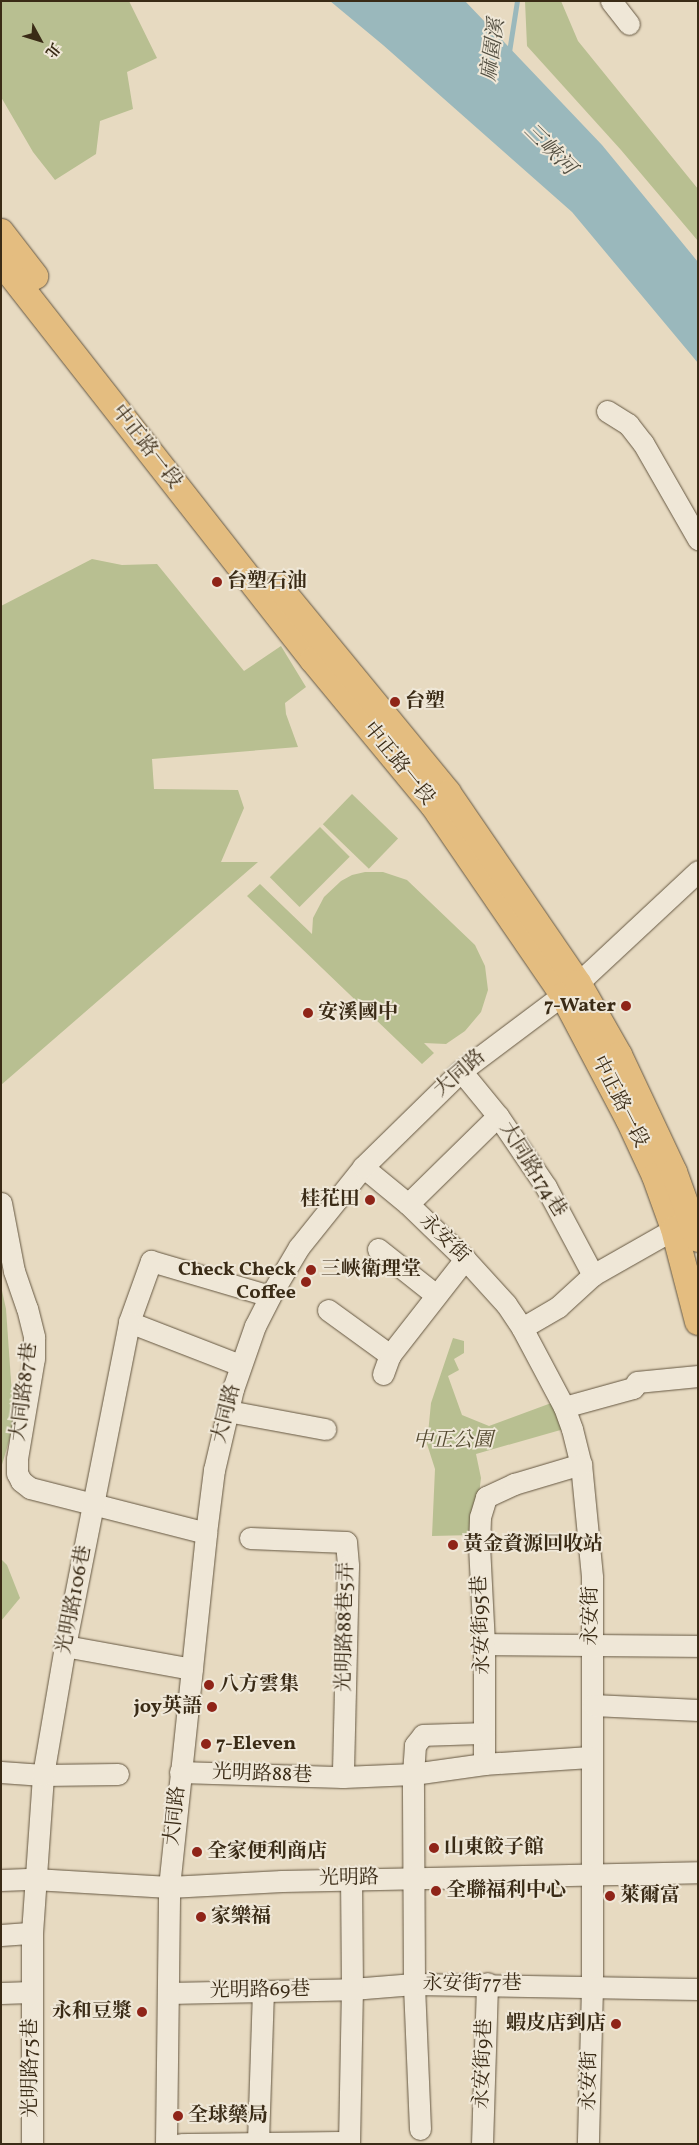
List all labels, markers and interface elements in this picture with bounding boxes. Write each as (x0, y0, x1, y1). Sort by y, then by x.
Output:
north arrow (15, 15, 65, 65)
water label: 麻園溪 (477, 17, 511, 83)
text: 北 (40, 38, 64, 61)
water label: 三峽河 (518, 119, 580, 181)
street label: 中正路一段 (106, 400, 186, 494)
place label: 台塑石油 (227, 570, 307, 594)
marker: 台塑石油 (211, 576, 223, 588)
place label: 台塑 (405, 690, 445, 714)
marker: 台塑 (389, 696, 401, 708)
street label: 中正路一段 (357, 718, 439, 810)
place label: 7-Water (544, 994, 616, 1018)
marker: 7-Water (620, 1000, 632, 1012)
place label: 安溪國中 (318, 1001, 398, 1025)
marker: 安溪國中 (302, 1007, 314, 1019)
street label: 大同路 (429, 1045, 491, 1103)
street label: 中正路一段 (586, 1052, 652, 1152)
street label: 大同路174巷 (493, 1118, 571, 1222)
place label: 桂花田 (300, 1188, 360, 1212)
marker: 桂花田 (364, 1194, 376, 1206)
street label: 永安街 (414, 1210, 474, 1268)
place label: Check Check Coffee (178, 1258, 296, 1305)
place label: 三峽衛理堂 (321, 1258, 421, 1282)
marker: 三峽衛理堂 (305, 1264, 317, 1276)
marker: Check Check Coffee (300, 1276, 312, 1288)
street label: 大同路87巷 (7, 1341, 43, 1443)
street label: 大同路 (208, 1382, 246, 1446)
park label: 中正公園 (413, 1429, 493, 1453)
place label: 黃金資源回收站 (463, 1533, 603, 1557)
marker: 黃金資源回收站 (447, 1539, 459, 1551)
street label: 光明路106巷 (53, 1544, 97, 1656)
street label: 光明路88巷5弄 (333, 1562, 359, 1692)
street label: 永安街95巷 (468, 1575, 496, 1675)
street label: 永安街 (579, 1586, 603, 1646)
place label: 八方雲集 (219, 1673, 299, 1697)
marker: 八方雲集 (203, 1679, 215, 1691)
place label: joy英語 (133, 1695, 202, 1719)
marker: joy英語 (206, 1701, 218, 1713)
place label: 7-Eleven (216, 1732, 296, 1756)
marker: 7-Eleven (200, 1738, 212, 1750)
street label: 光明路88巷 (211, 1761, 313, 1789)
street label: 大同路 (161, 1785, 191, 1847)
place label: 山東餃子館 (444, 1836, 544, 1860)
place label: 全家便利商店 (207, 1840, 327, 1864)
marker: 山東餃子館 (428, 1842, 440, 1854)
marker: 全家便利商店 (191, 1846, 203, 1858)
street label: 光明路 (319, 1866, 379, 1892)
place label: 全聯福利中心 (446, 1879, 566, 1903)
place label: 萊爾富 (620, 1884, 680, 1908)
marker: 全聯福利中心 (430, 1885, 442, 1897)
marker: 萊爾富 (604, 1890, 616, 1902)
place label: 家樂福 (211, 1905, 271, 1929)
marker: 家樂福 (195, 1911, 207, 1923)
street label: 永安街77巷 (422, 1972, 522, 1996)
street label: 光明路69巷 (210, 1978, 310, 2004)
place label: 永和豆漿 (52, 2000, 132, 2024)
marker: 永和豆漿 (136, 2006, 148, 2018)
place label: 蝦皮店到店 (506, 2012, 606, 2036)
street label: 光明路75巷 (19, 2018, 43, 2118)
street label: 永安街9巷 (470, 2018, 498, 2110)
marker: 蝦皮店到店 (610, 2018, 622, 2030)
street label: 永安街 (577, 2051, 603, 2111)
place label: 全球藥局 (188, 2104, 268, 2128)
marker: 全球藥局 (172, 2110, 184, 2122)

